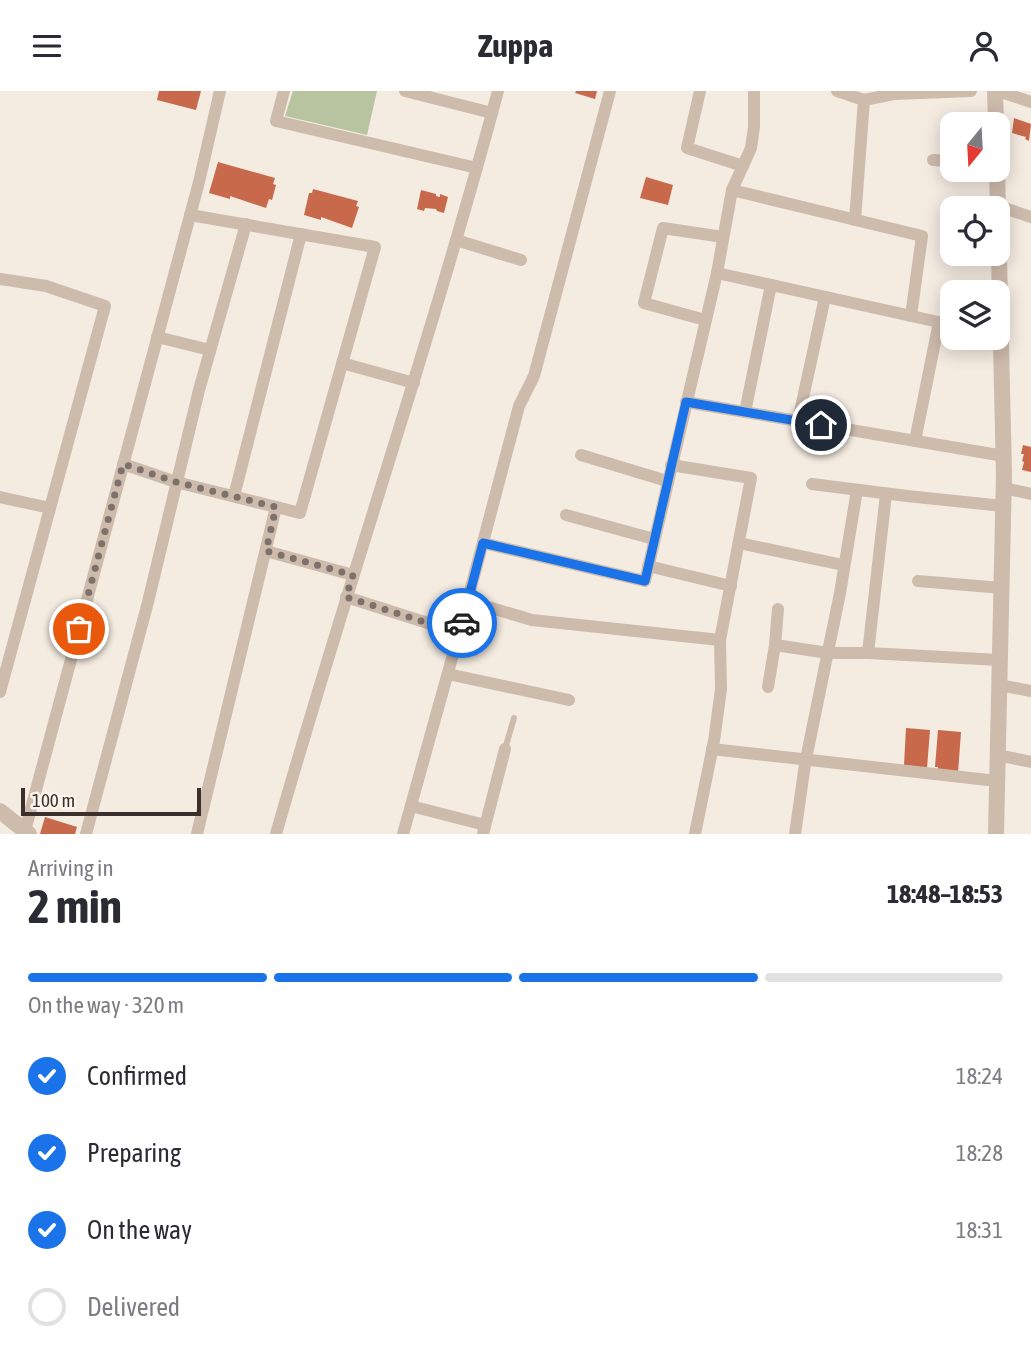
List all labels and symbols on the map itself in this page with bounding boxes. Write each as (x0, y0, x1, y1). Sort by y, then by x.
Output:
north arrow (940, 112, 1010, 182)
pin (791, 395, 851, 455)
courier (427, 588, 497, 658)
pin (49, 599, 109, 659)
scale bar (21, 785, 201, 817)

